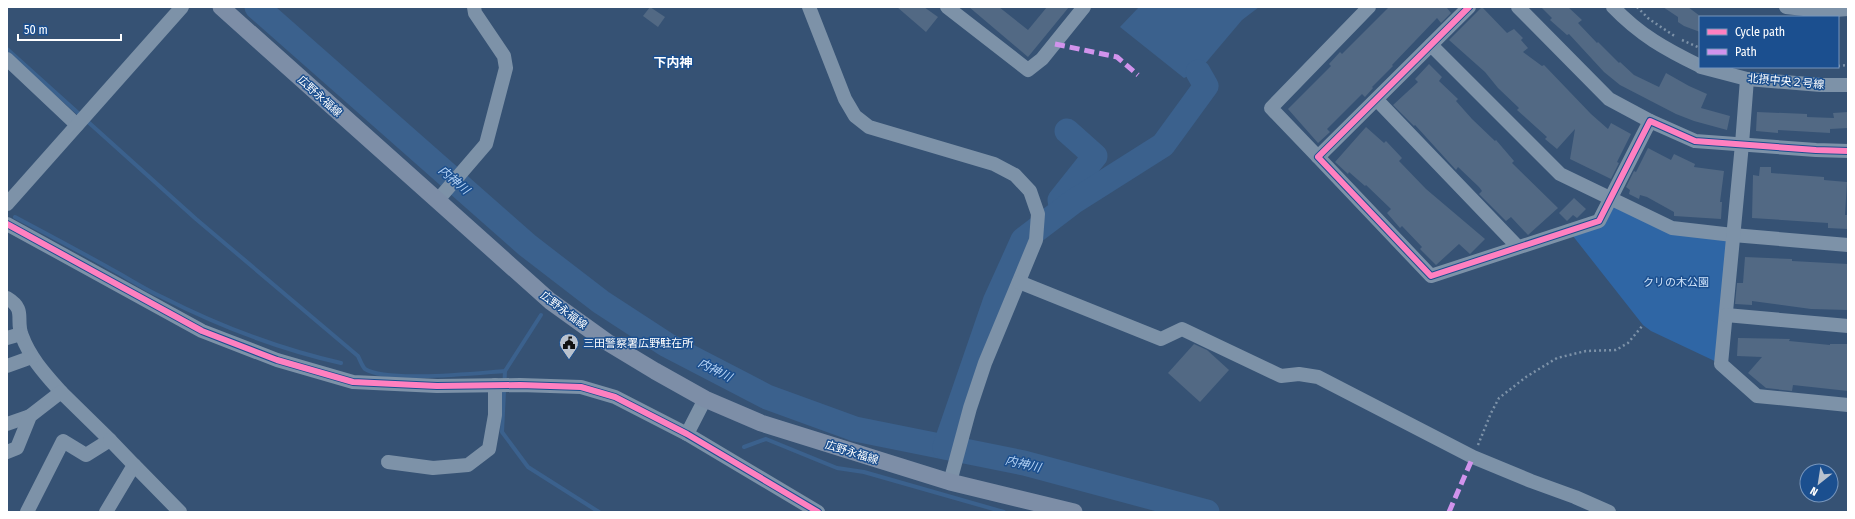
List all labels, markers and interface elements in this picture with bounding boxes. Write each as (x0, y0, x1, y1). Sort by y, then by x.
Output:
scale bar (18, 16, 121, 42)
legend (1699, 16, 1839, 68)
text: 50 m (24, 23, 48, 37)
text: Cycle path (1735, 25, 1785, 39)
text: Path (1735, 45, 1757, 59)
district label: 下内神 (653, 55, 693, 70)
street label: 北摂中央２号線 (1747, 72, 1825, 91)
street label: 広野永福線 (295, 73, 344, 120)
water label: 内神川 (436, 163, 474, 198)
park label: クリの木公園 (1643, 276, 1709, 289)
street label: 広野永福線 (538, 289, 590, 332)
public building icon: 三田警察署広野駐在所 (558, 332, 580, 360)
place label: 三田警察署広野駐在所 (583, 337, 694, 350)
water label: 内神川 (696, 356, 736, 385)
street label: 広野永福線 (824, 438, 880, 467)
water label: 内神川 (1004, 453, 1044, 475)
north arrow (1799, 463, 1839, 503)
text: N (1808, 484, 1820, 499)

